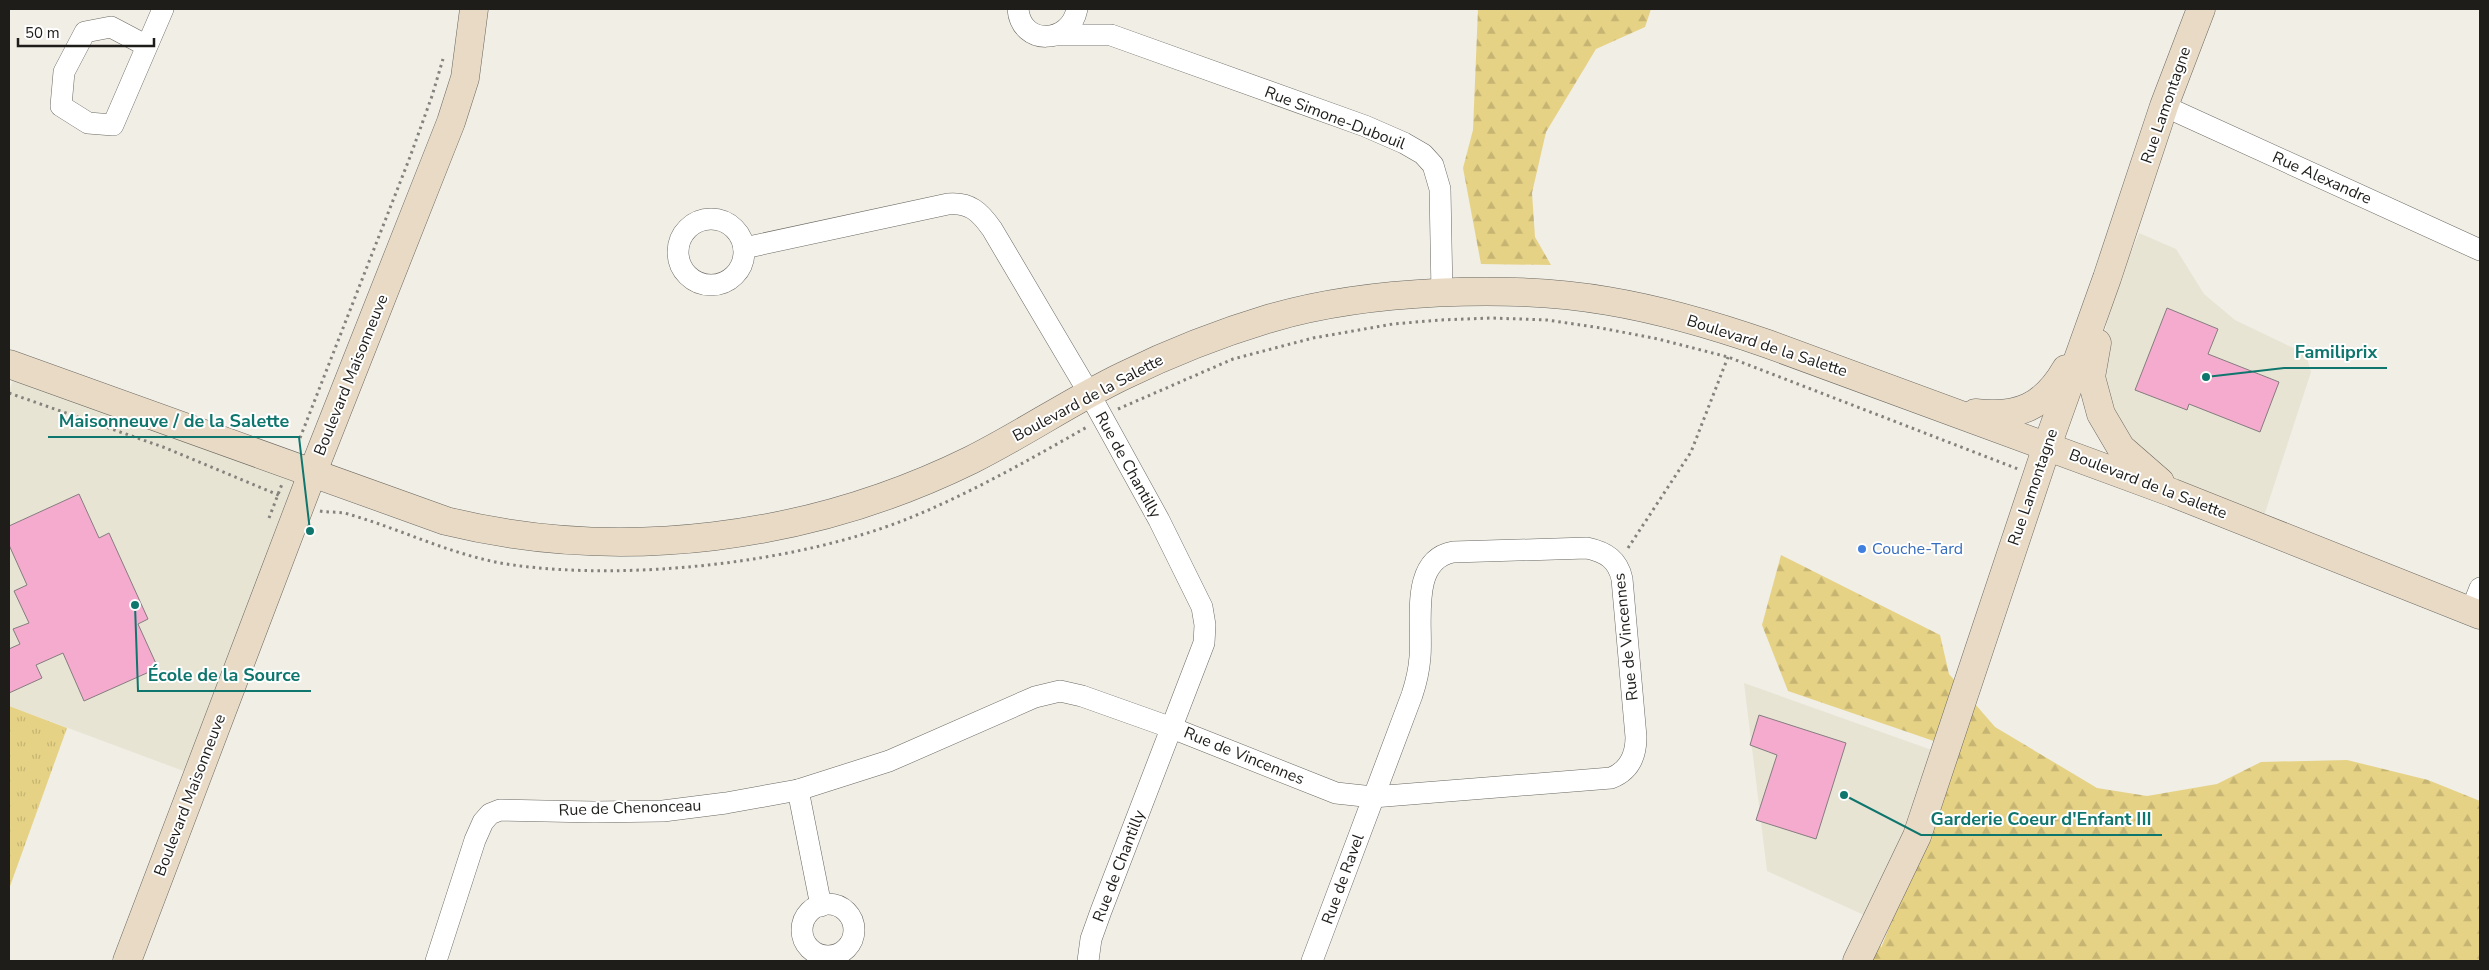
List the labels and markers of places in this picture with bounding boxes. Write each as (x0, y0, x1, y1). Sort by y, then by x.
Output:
callout: Familiprix (2284, 335, 2387, 368)
callout: Maisonneuve / de la Salette (48, 404, 299, 437)
place label: Couche-Tard (1872, 538, 1963, 560)
marker: Couche-Tard (1856, 543, 1868, 555)
callout: École de la Source (138, 658, 311, 691)
callout: Garderie Coeur d'Enfant III (1921, 802, 2162, 835)

